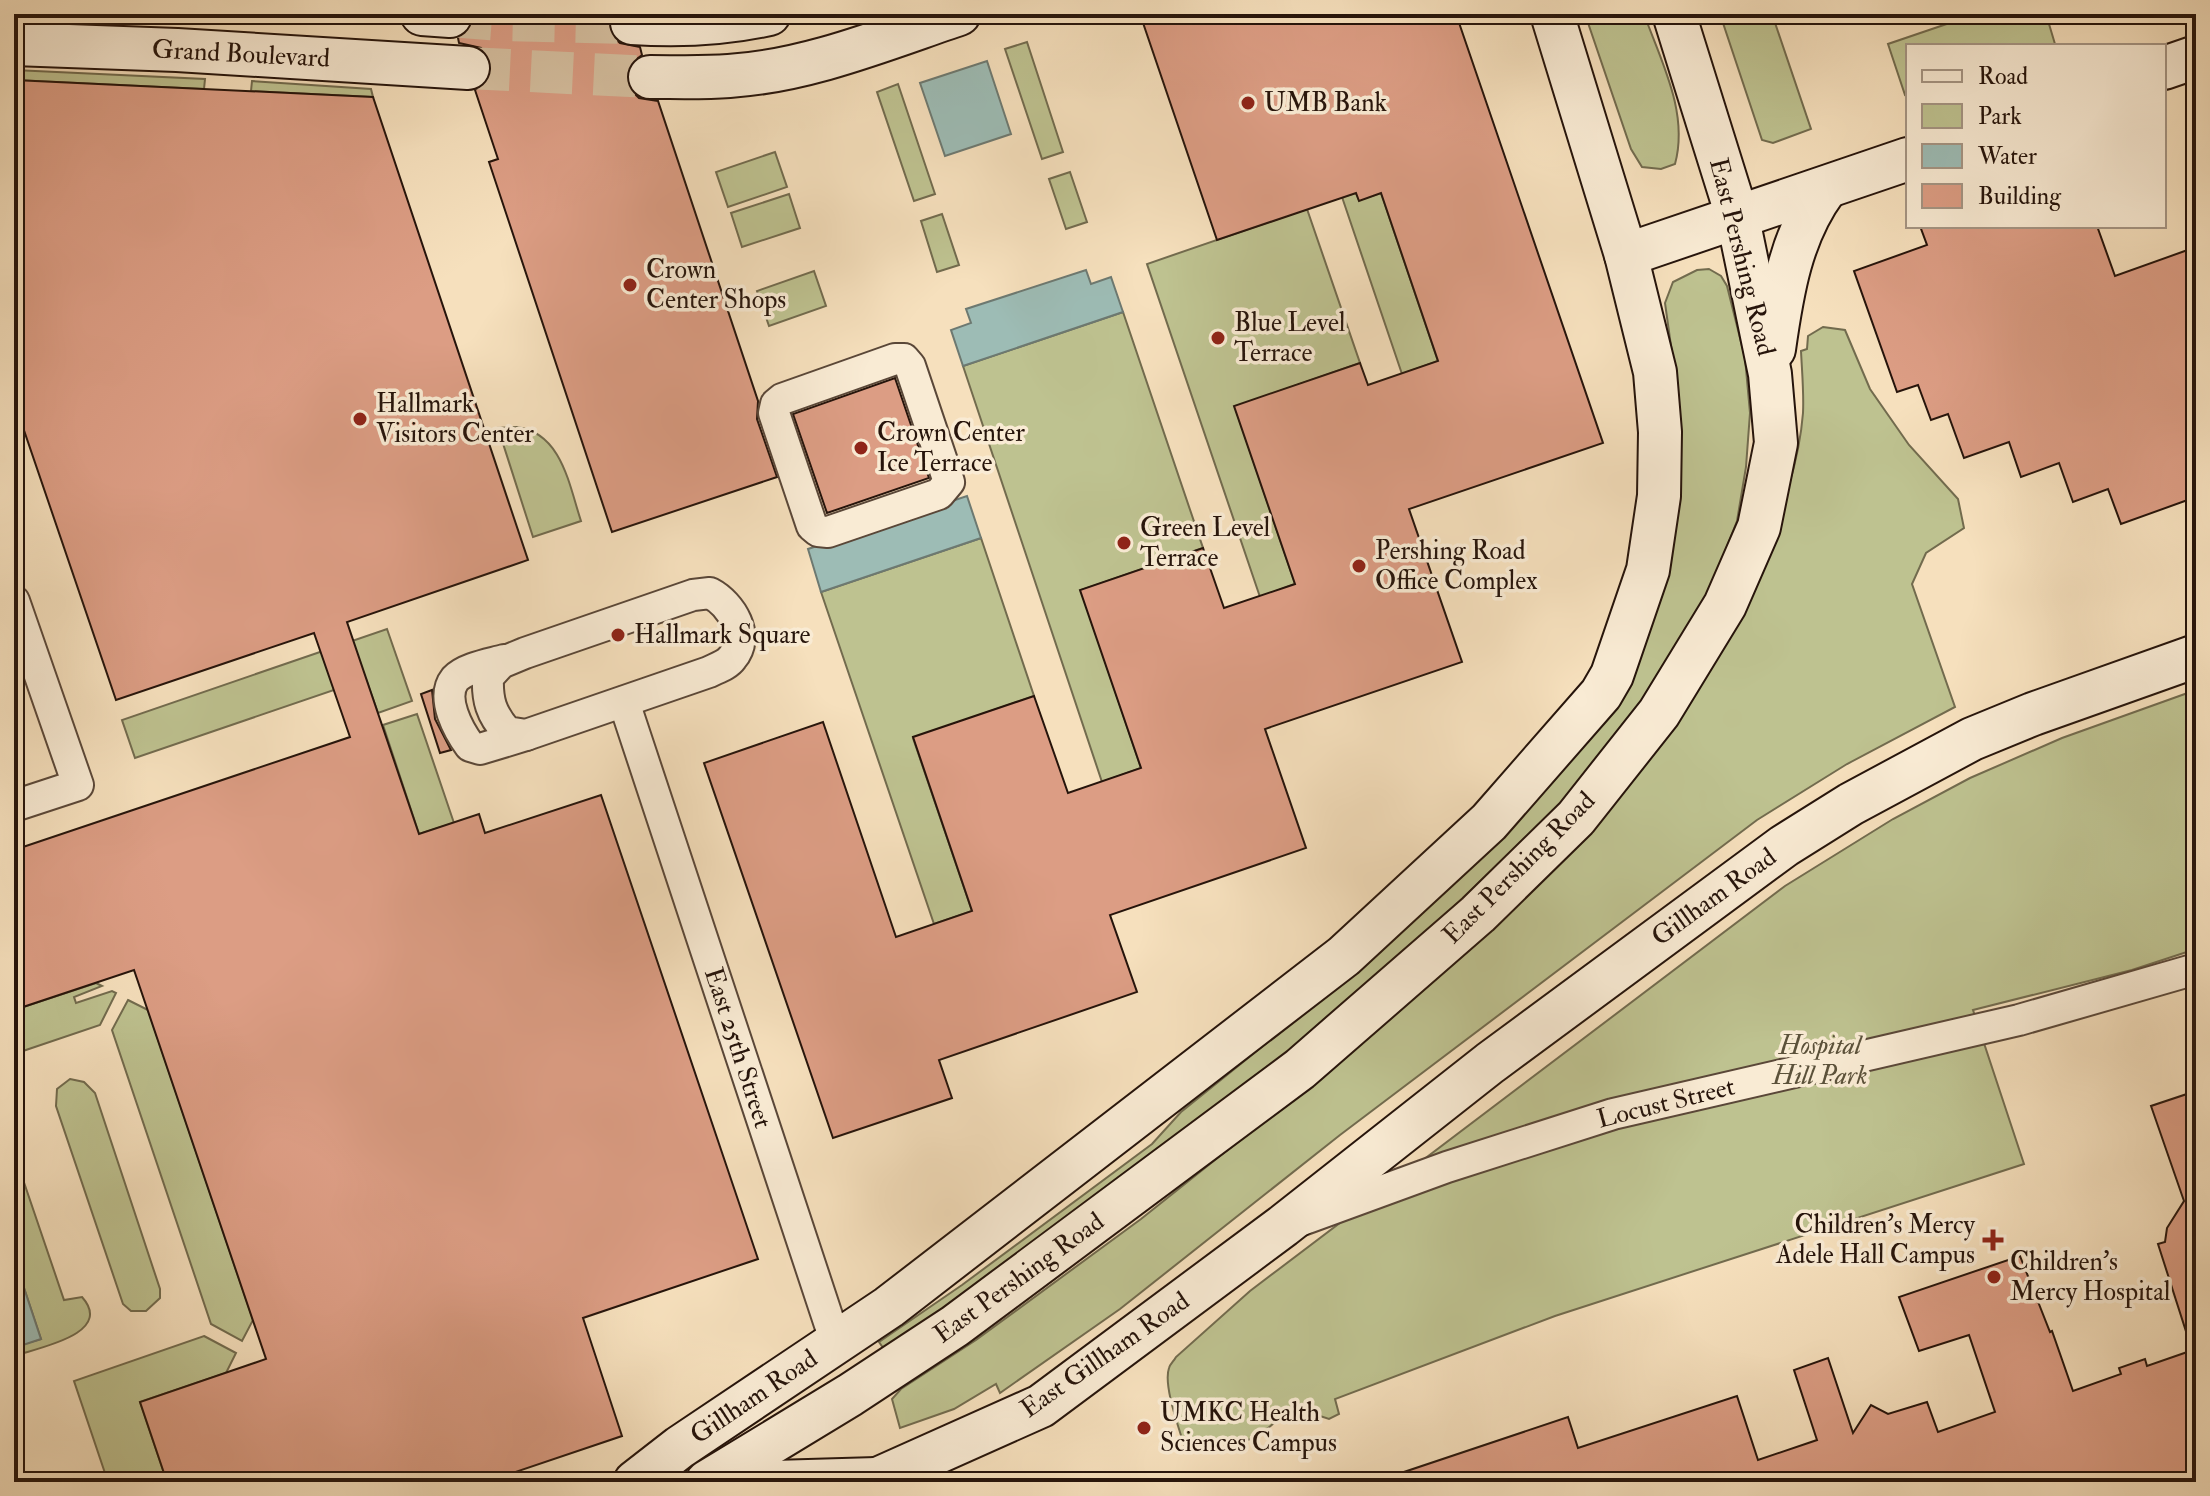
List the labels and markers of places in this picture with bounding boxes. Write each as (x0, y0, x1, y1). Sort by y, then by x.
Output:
place label: UMB Bank (1264, 87, 1388, 119)
marker: UMB Bank (1239, 94, 1257, 112)
place label: Crown Center Shops (646, 254, 786, 317)
marker: Crown Center Shops (621, 276, 639, 294)
place label: Blue Level Terrace (1234, 307, 1346, 369)
marker: Blue Level Terrace (1209, 329, 1227, 347)
place label: Hallmark Visitors Center (376, 388, 534, 450)
marker: Hallmark Visitors Center (351, 410, 369, 428)
place label: Crown Center Ice Terrace (877, 417, 1025, 479)
marker: Crown Center Ice Terrace (852, 439, 870, 457)
place label: Green Level Terrace (1140, 512, 1271, 574)
marker: Green Level Terrace (1115, 534, 1133, 552)
place label: Pershing Road Office Complex (1375, 535, 1538, 598)
marker: Pershing Road Office Complex (1350, 557, 1368, 575)
place label: Hallmark Square (634, 619, 810, 651)
marker: Hallmark Square (609, 626, 627, 644)
place label: Children's Mercy Adele Hall Campus (1775, 1209, 1976, 1272)
marker: Children's Mercy Adele Hall Campus (1982, 1229, 2004, 1251)
place label: Children's Mercy Hospital (2010, 1246, 2171, 1309)
marker: Children's Mercy Hospital (1985, 1268, 2003, 1286)
place label: UMKC Health Sciences Campus (1160, 1397, 1337, 1460)
marker: UMKC Health Sciences Campus (1135, 1419, 1153, 1437)

